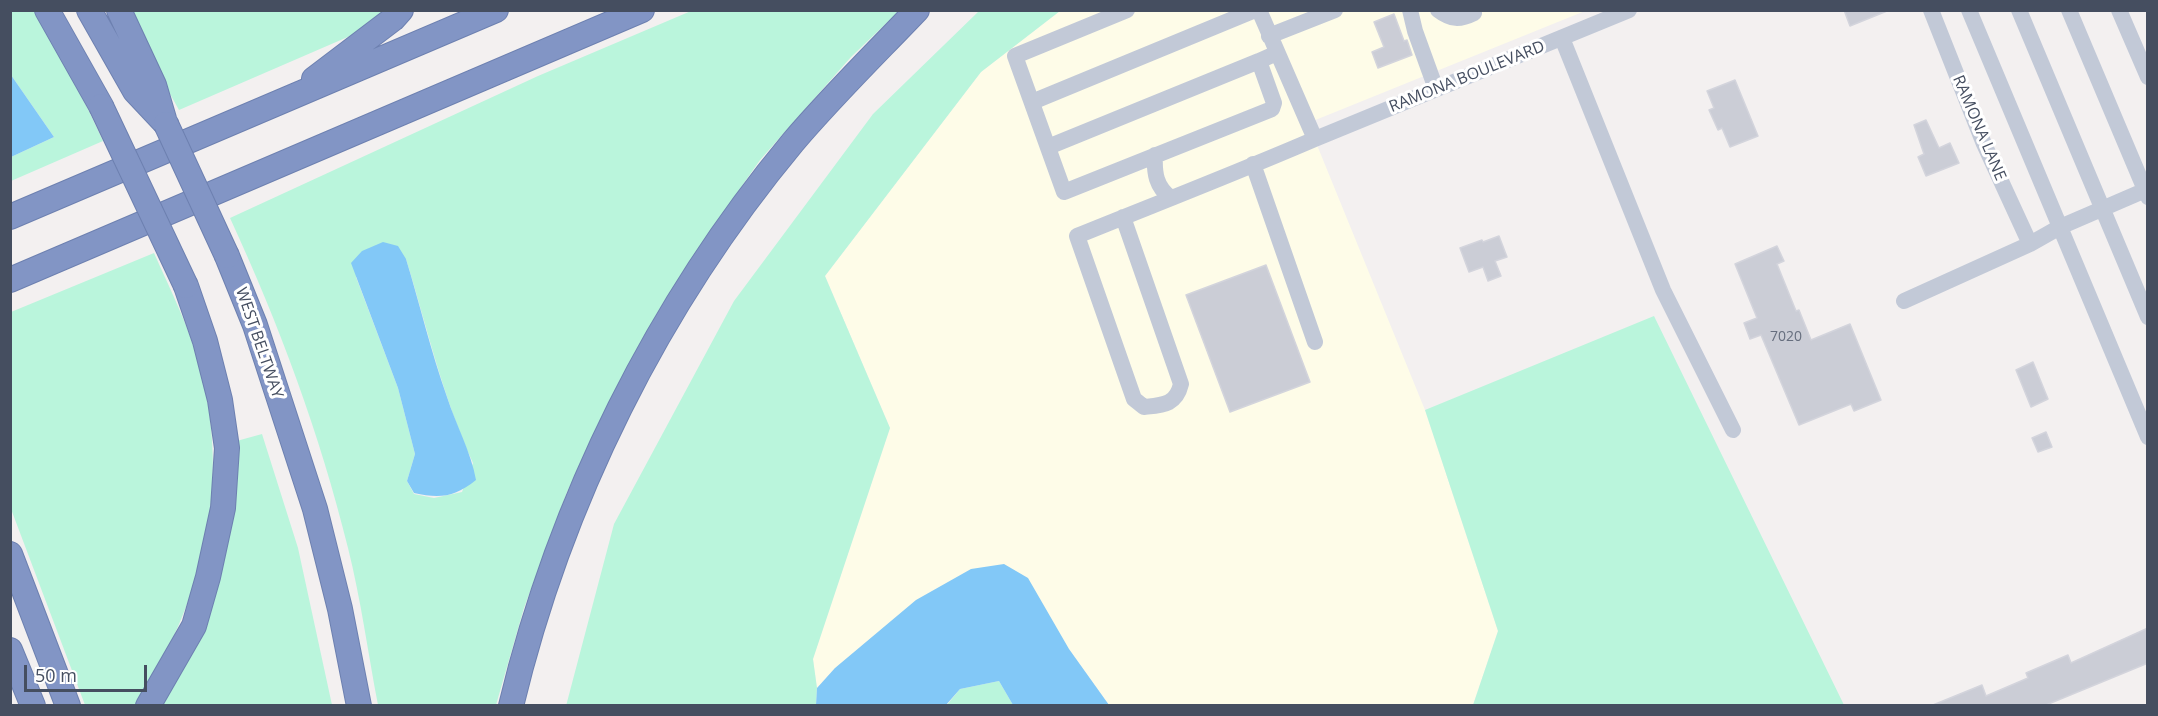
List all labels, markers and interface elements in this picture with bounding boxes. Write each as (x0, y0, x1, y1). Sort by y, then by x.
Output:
street label: RAMONA BOULEVARD (1386, 37, 1548, 117)
street label: RAMONA LANE (1948, 72, 2010, 184)
street label: WEST BELTWAY (231, 285, 287, 401)
house number: 7020 (1770, 329, 1802, 345)
scale bar (27, 653, 150, 691)
text: 50 m (35, 663, 77, 687)

